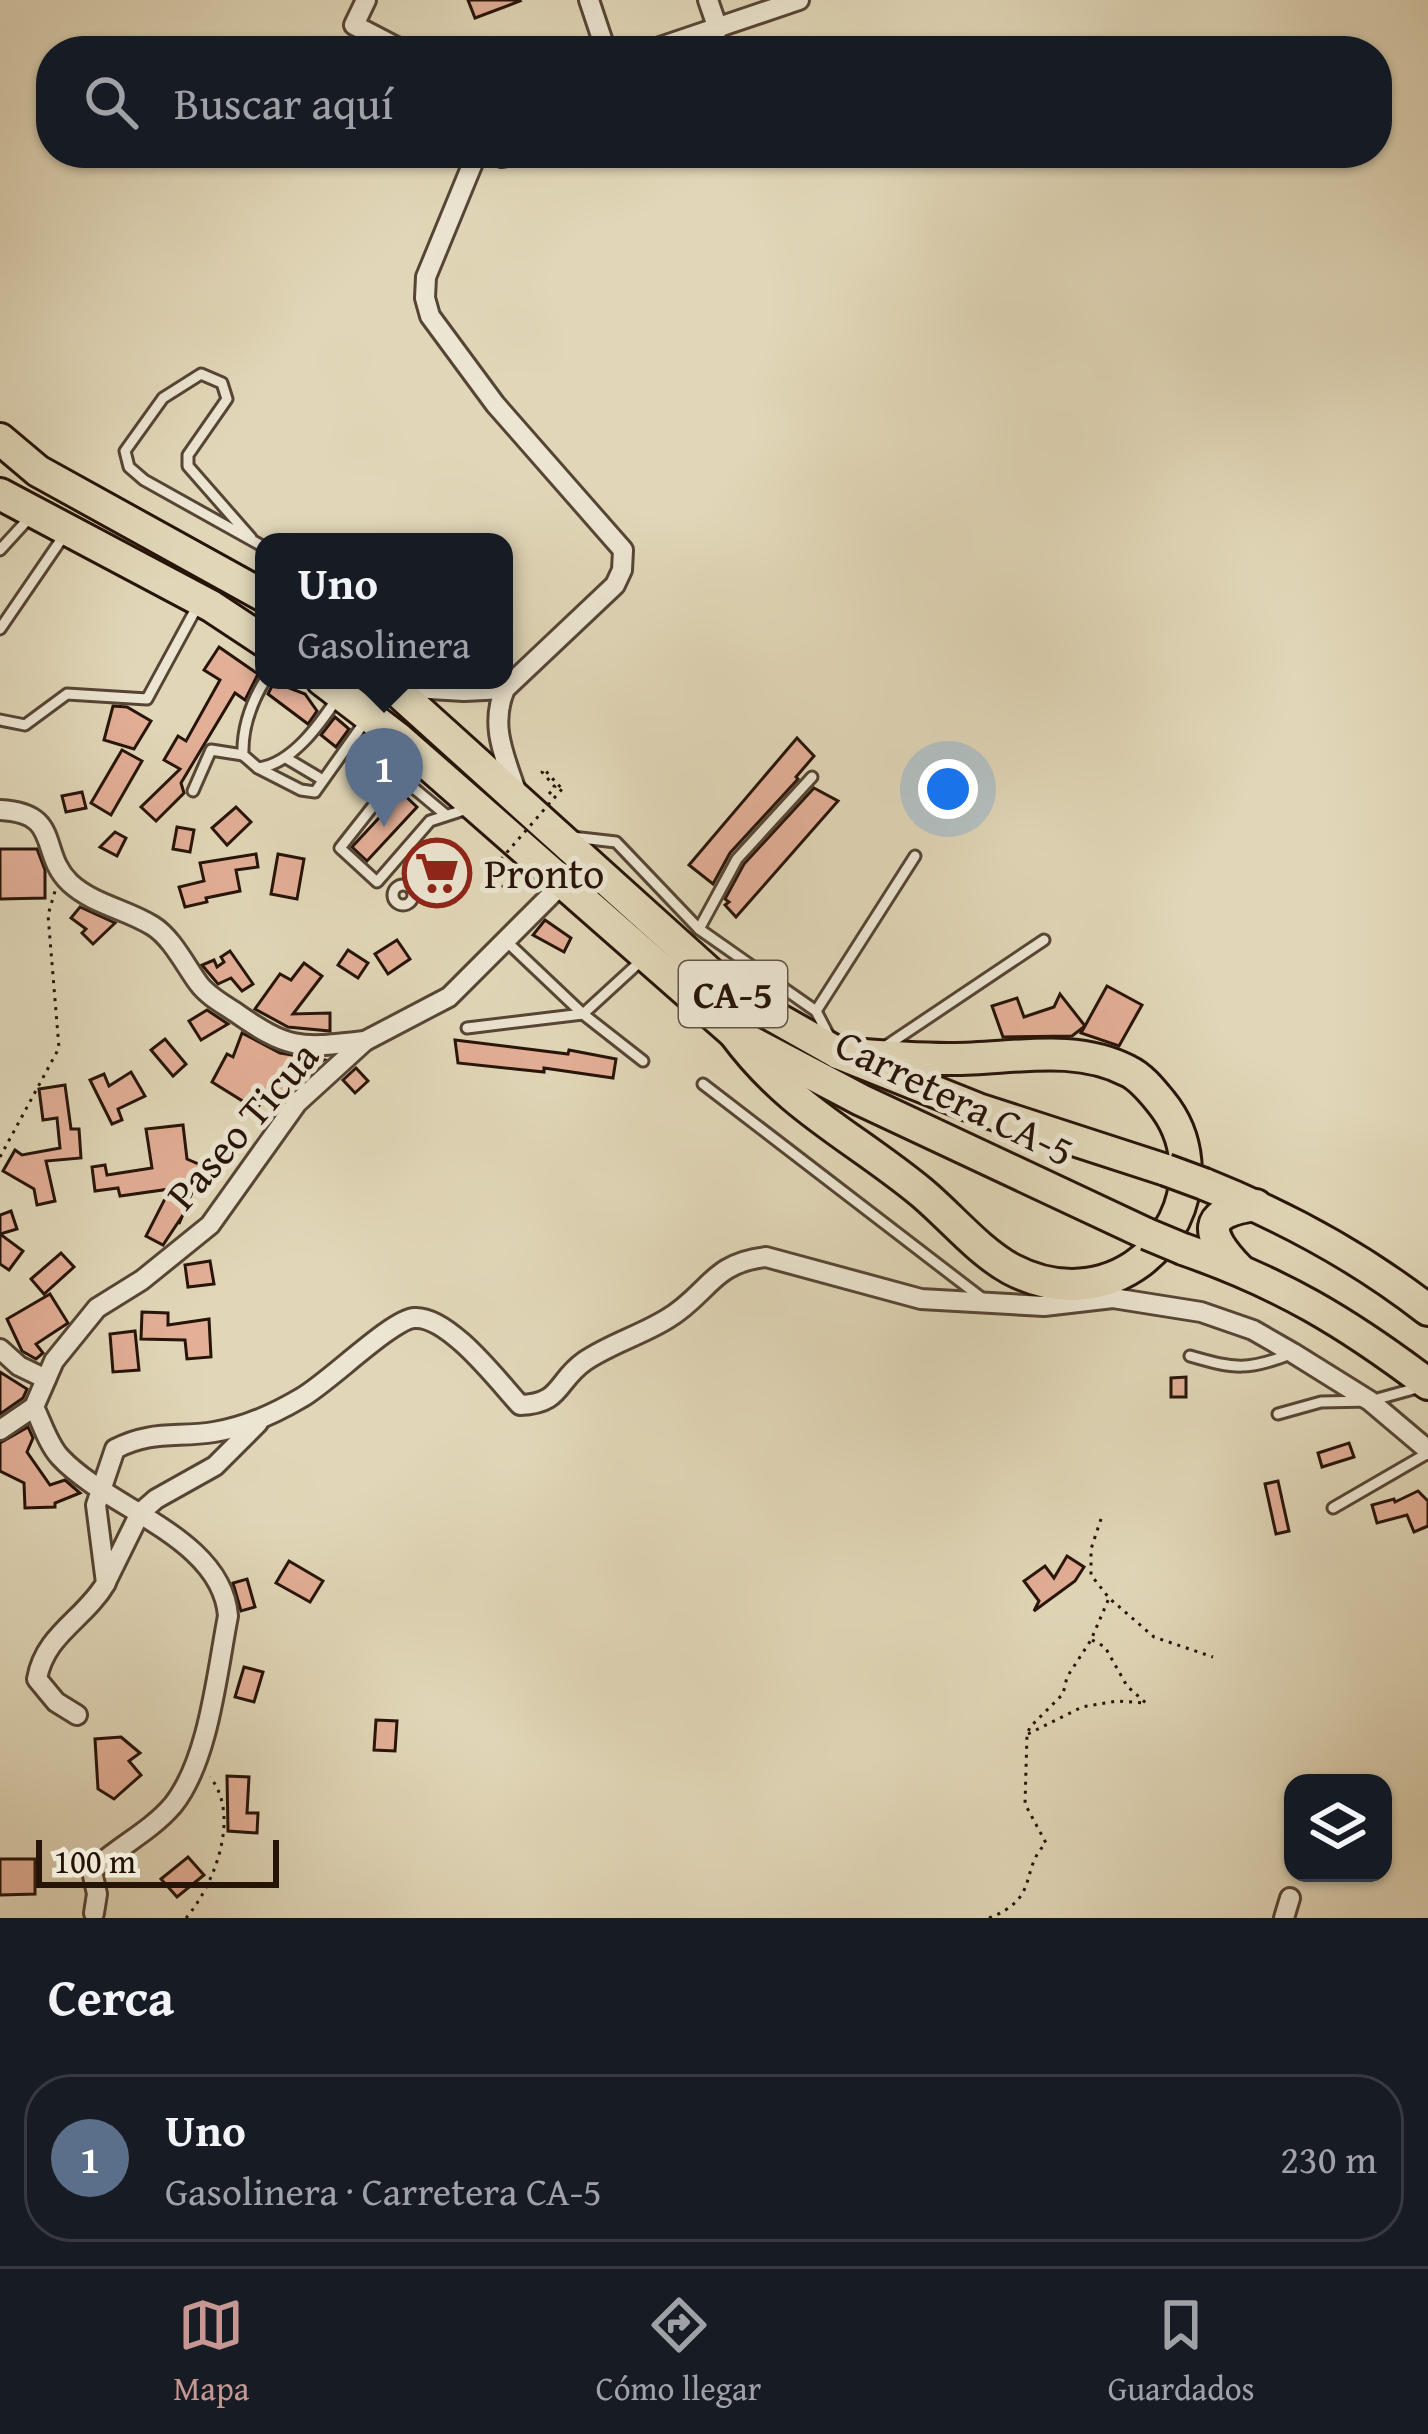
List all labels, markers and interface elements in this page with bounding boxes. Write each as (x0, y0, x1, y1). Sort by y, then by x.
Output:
search box (36, 36, 1392, 168)
icon: search (78, 69, 144, 135)
text: Buscar aquí (174, 70, 393, 135)
popup (255, 533, 513, 689)
text: Uno (297, 550, 378, 615)
text: Gasolinera (297, 615, 471, 672)
pin: 1 (345, 728, 423, 827)
your location (918, 759, 978, 819)
supermarket icon: Pronto (402, 838, 472, 908)
place label: Pronto (484, 842, 605, 903)
road number: CA-5 (679, 961, 787, 1027)
street label: Carretera CA-5 (826, 1012, 1085, 1181)
street label: Paseo Ticua (151, 1027, 332, 1222)
map controls (1284, 1774, 1392, 1882)
button: layers (1284, 1774, 1392, 1882)
scale bar (36, 1834, 279, 1887)
text: 100 m (54, 1837, 136, 1885)
text: Cerca (48, 1959, 174, 2034)
text: Uno (165, 2097, 246, 2162)
text: 1 (80, 2130, 100, 2187)
text: 230 m (1280, 2130, 1377, 2187)
text: Gasolinera · Carretera CA-5 (165, 2162, 602, 2219)
tab: Mapa (173, 2292, 249, 2412)
tab: Cómo llegar (596, 2292, 761, 2412)
tab: Guardados (1108, 2292, 1255, 2412)

